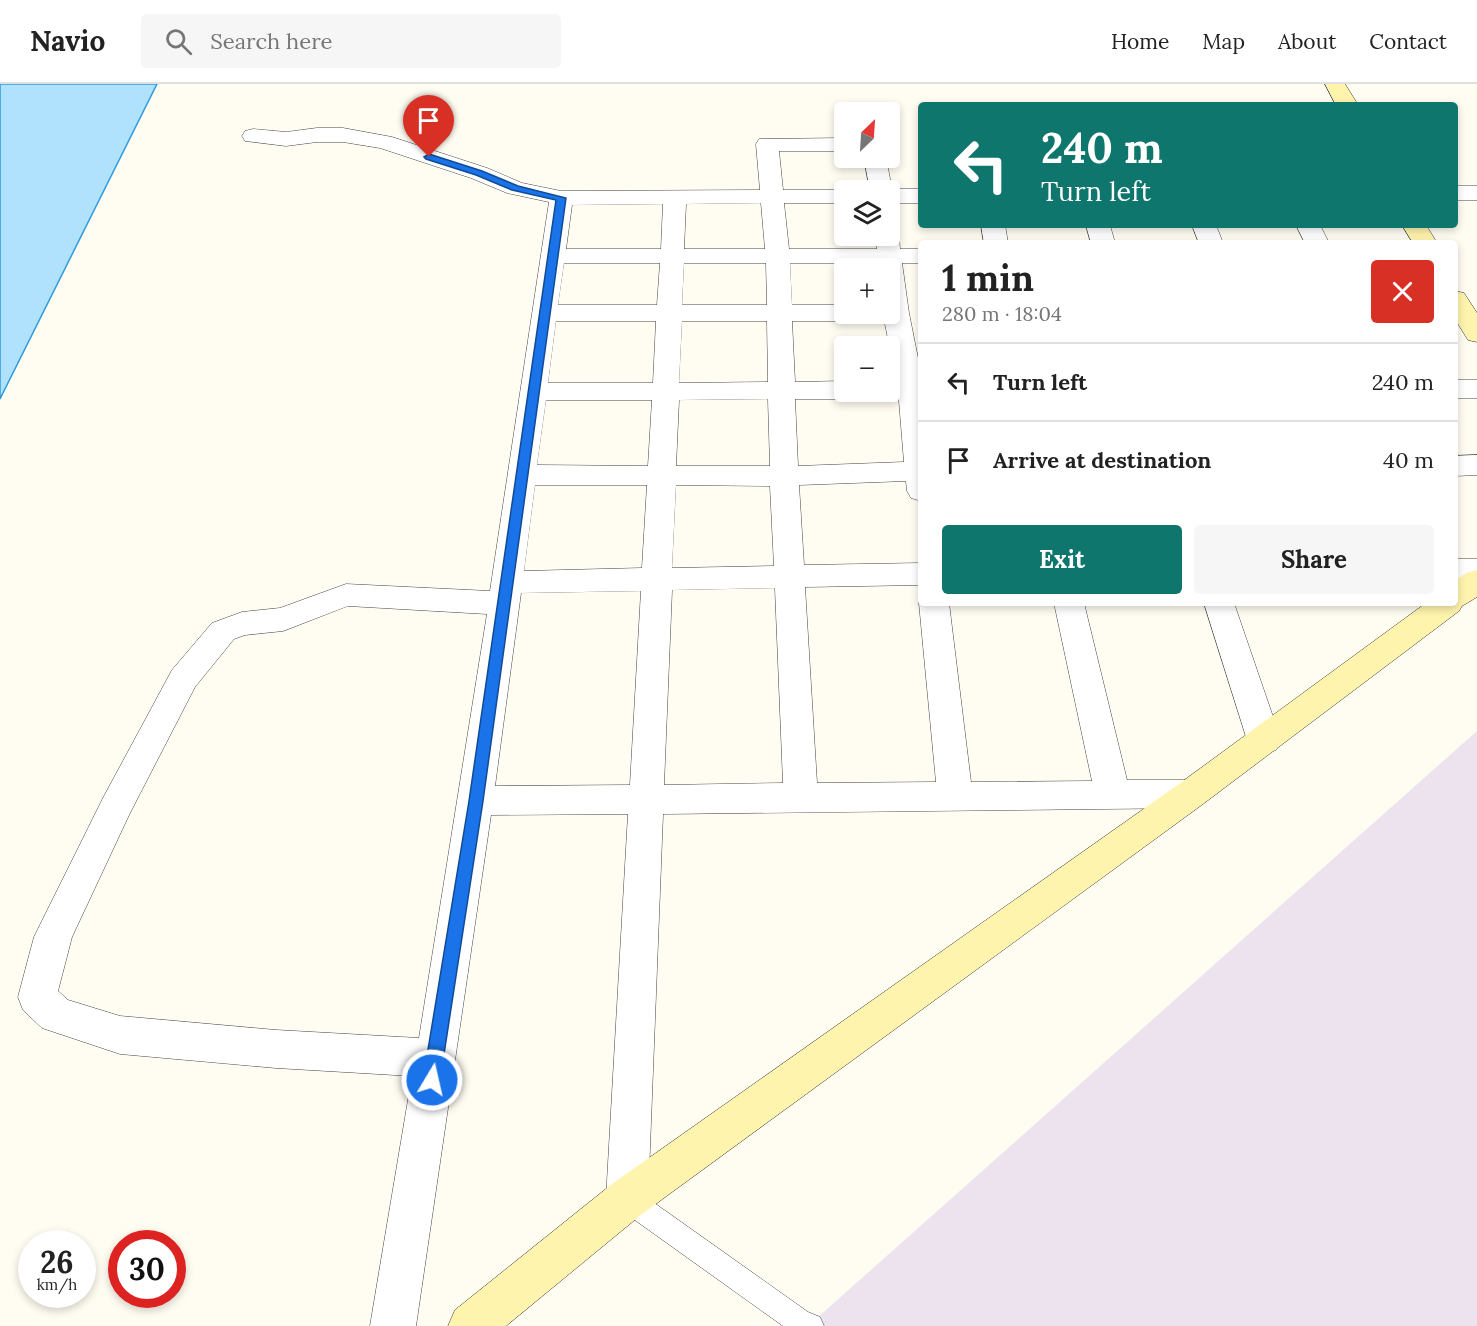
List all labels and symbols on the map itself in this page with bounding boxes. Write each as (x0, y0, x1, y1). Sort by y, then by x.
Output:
pin (403, 95, 454, 157)
north arrow (834, 102, 900, 168)
position arrow (400, 1048, 464, 1112)
speed limit sign: 30 (108, 1230, 186, 1308)

